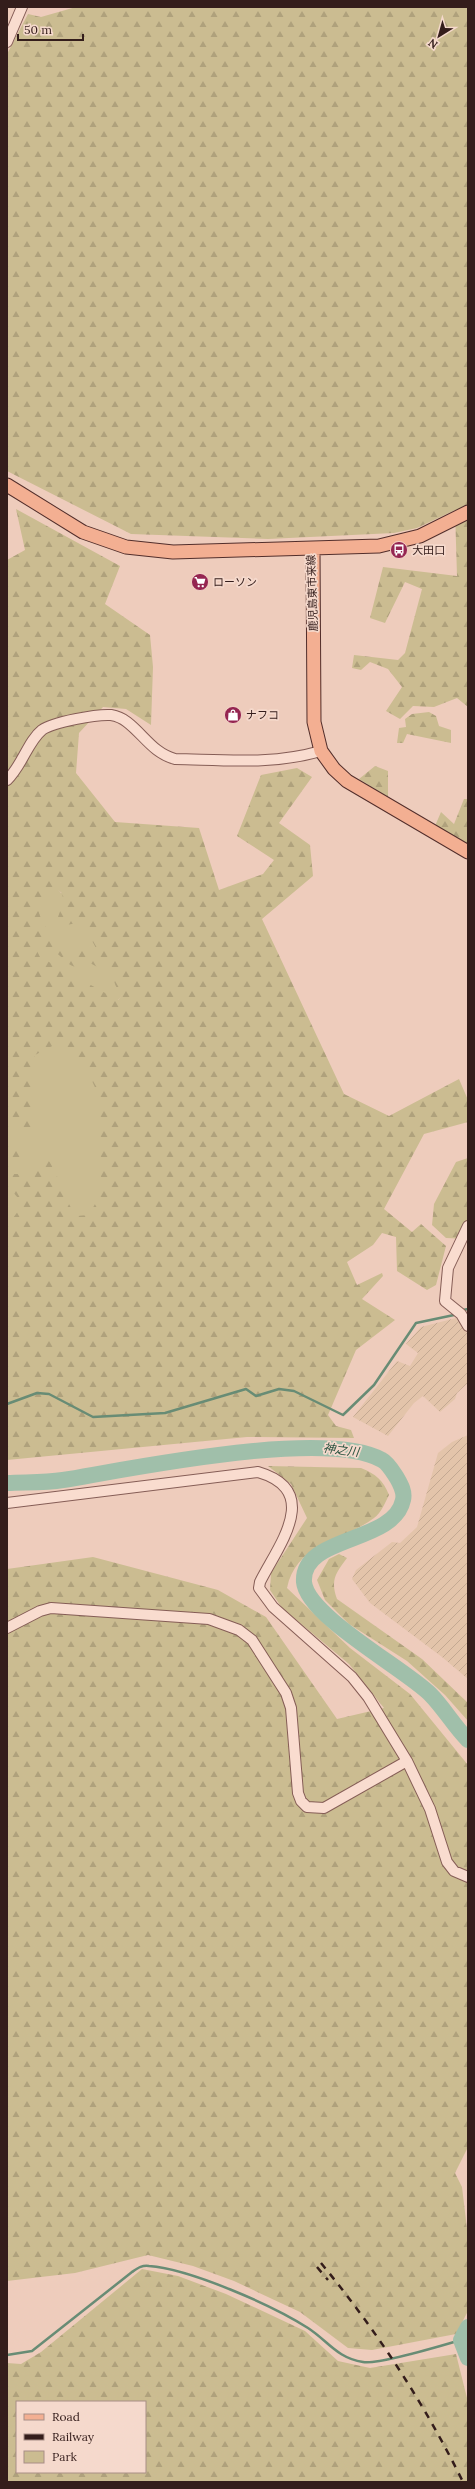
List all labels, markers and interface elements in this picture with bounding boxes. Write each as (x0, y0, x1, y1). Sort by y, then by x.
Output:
scale bar (18, 16, 83, 42)
north arrow (419, 16, 459, 56)
text: 50 m (24, 22, 52, 37)
text: N (425, 36, 441, 52)
bus stop icon: 大田口 (389, 540, 409, 560)
place label: 大田口 (412, 543, 445, 557)
street label: 鹿児島東市来線 (304, 554, 320, 632)
supermarket icon: ローソン (190, 572, 210, 592)
place label: ローソン (213, 575, 257, 589)
shop icon: ナフコ (223, 705, 243, 725)
place label: ナフコ (246, 708, 279, 722)
water label: 神之川 (322, 1440, 362, 1459)
legend (16, 2401, 146, 2473)
text: Road (52, 2409, 80, 2424)
text: Railway (52, 2429, 95, 2444)
text: Park (52, 2449, 78, 2464)

